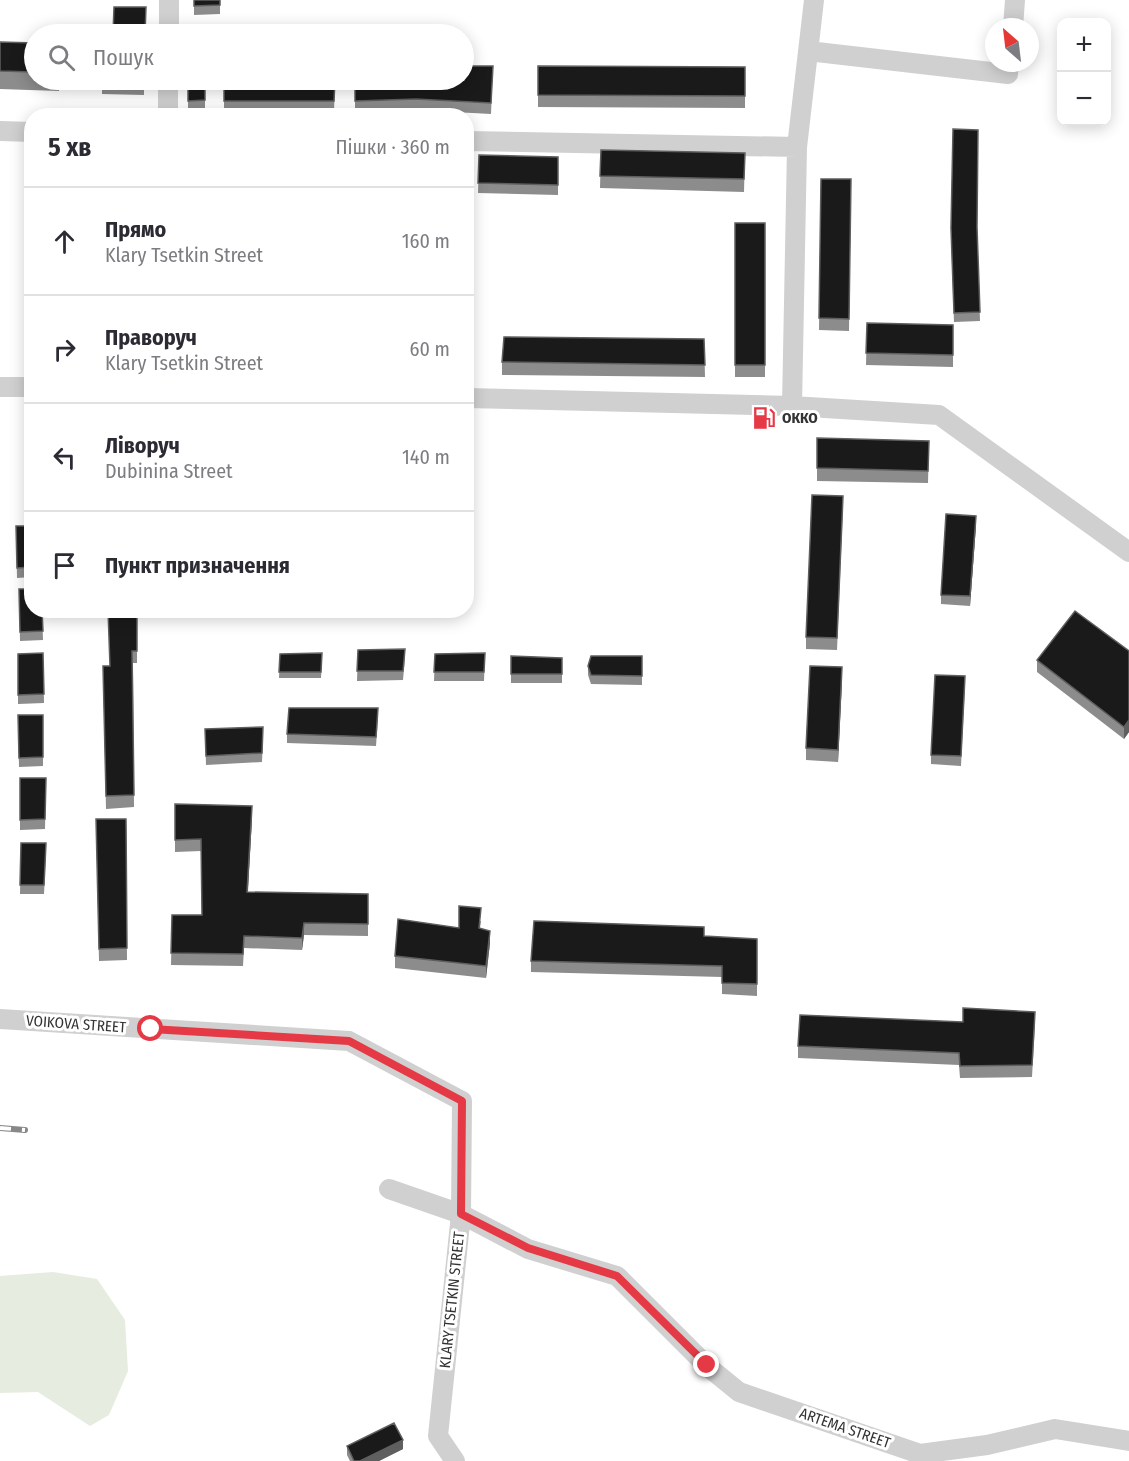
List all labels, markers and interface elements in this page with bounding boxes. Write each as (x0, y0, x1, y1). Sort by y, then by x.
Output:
north arrow (985, 18, 1039, 72)
map controls (1057, 18, 1111, 126)
button: + (1057, 18, 1111, 72)
search box (24, 24, 474, 90)
icon: search (45, 41, 78, 74)
text: Пошук (93, 44, 154, 71)
button: − (1057, 72, 1111, 126)
text: 5 хв (48, 132, 92, 163)
text: Пішки · 360 m (335, 135, 450, 159)
text: Прямо (105, 216, 166, 243)
icon: ahead (48, 225, 81, 258)
text: 160 m (402, 229, 450, 253)
text: Klary Tsetkin Street (105, 243, 263, 267)
text: Праворуч (105, 324, 197, 351)
icon: right (48, 333, 81, 366)
text: 60 m (410, 337, 450, 361)
text: Klary Tsetkin Street (105, 351, 263, 375)
fuel station icon: ОККО (751, 405, 777, 431)
place label: ОККО (782, 409, 818, 427)
text: Ліворуч (105, 432, 180, 459)
icon: left (48, 441, 81, 474)
text: 140 m (402, 445, 450, 469)
text: Dubinina Street (105, 459, 233, 483)
icon: arrive (48, 549, 81, 582)
text: Пункт призначення (105, 552, 290, 579)
street label: VOIKOVA STREET (25, 1012, 127, 1036)
route start (137, 1015, 163, 1041)
street label: KLARY TSETKIN STREET (436, 1231, 468, 1369)
route end (693, 1351, 719, 1377)
street label: ARTEMA STREET (797, 1404, 893, 1452)

